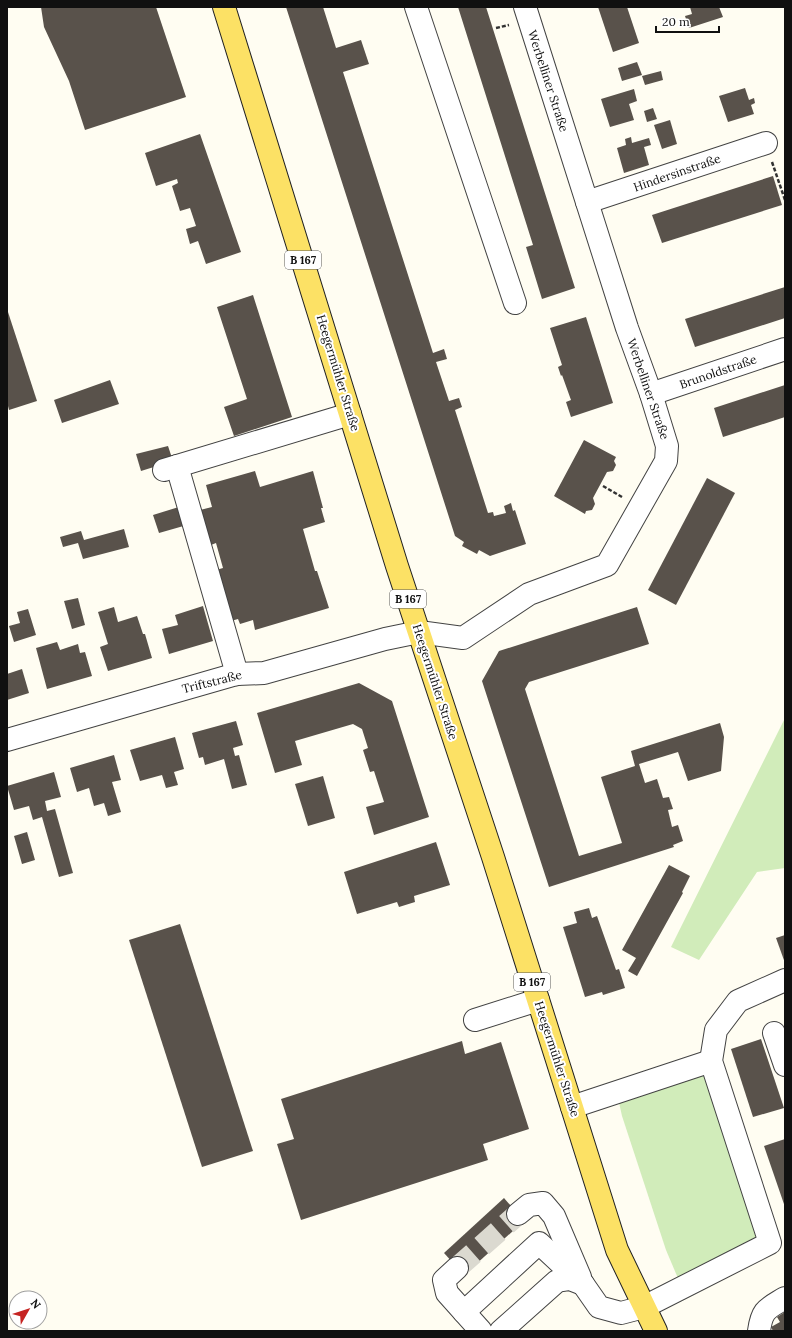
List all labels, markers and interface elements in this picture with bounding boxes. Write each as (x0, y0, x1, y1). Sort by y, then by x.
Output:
scale bar (656, 8, 719, 34)
text: 20 m (662, 14, 690, 29)
street label: Werbelliner Straße (525, 28, 572, 134)
street label: Hindersinstraße (631, 150, 723, 194)
road number: B 167 (285, 251, 321, 269)
street label: Heegermühler Straße (314, 313, 363, 433)
street label: Werbelliner Straße (624, 336, 673, 442)
street label: Brunoldstraße (677, 351, 759, 392)
road number: B 167 (390, 590, 426, 608)
street label: Heegermühler Straße (410, 622, 461, 742)
street label: Triftstraße (180, 667, 244, 696)
road number: B 167 (514, 973, 550, 991)
street label: Heegermühler Straße (532, 999, 583, 1119)
north arrow (8, 1290, 48, 1330)
text: N (28, 1296, 44, 1312)

